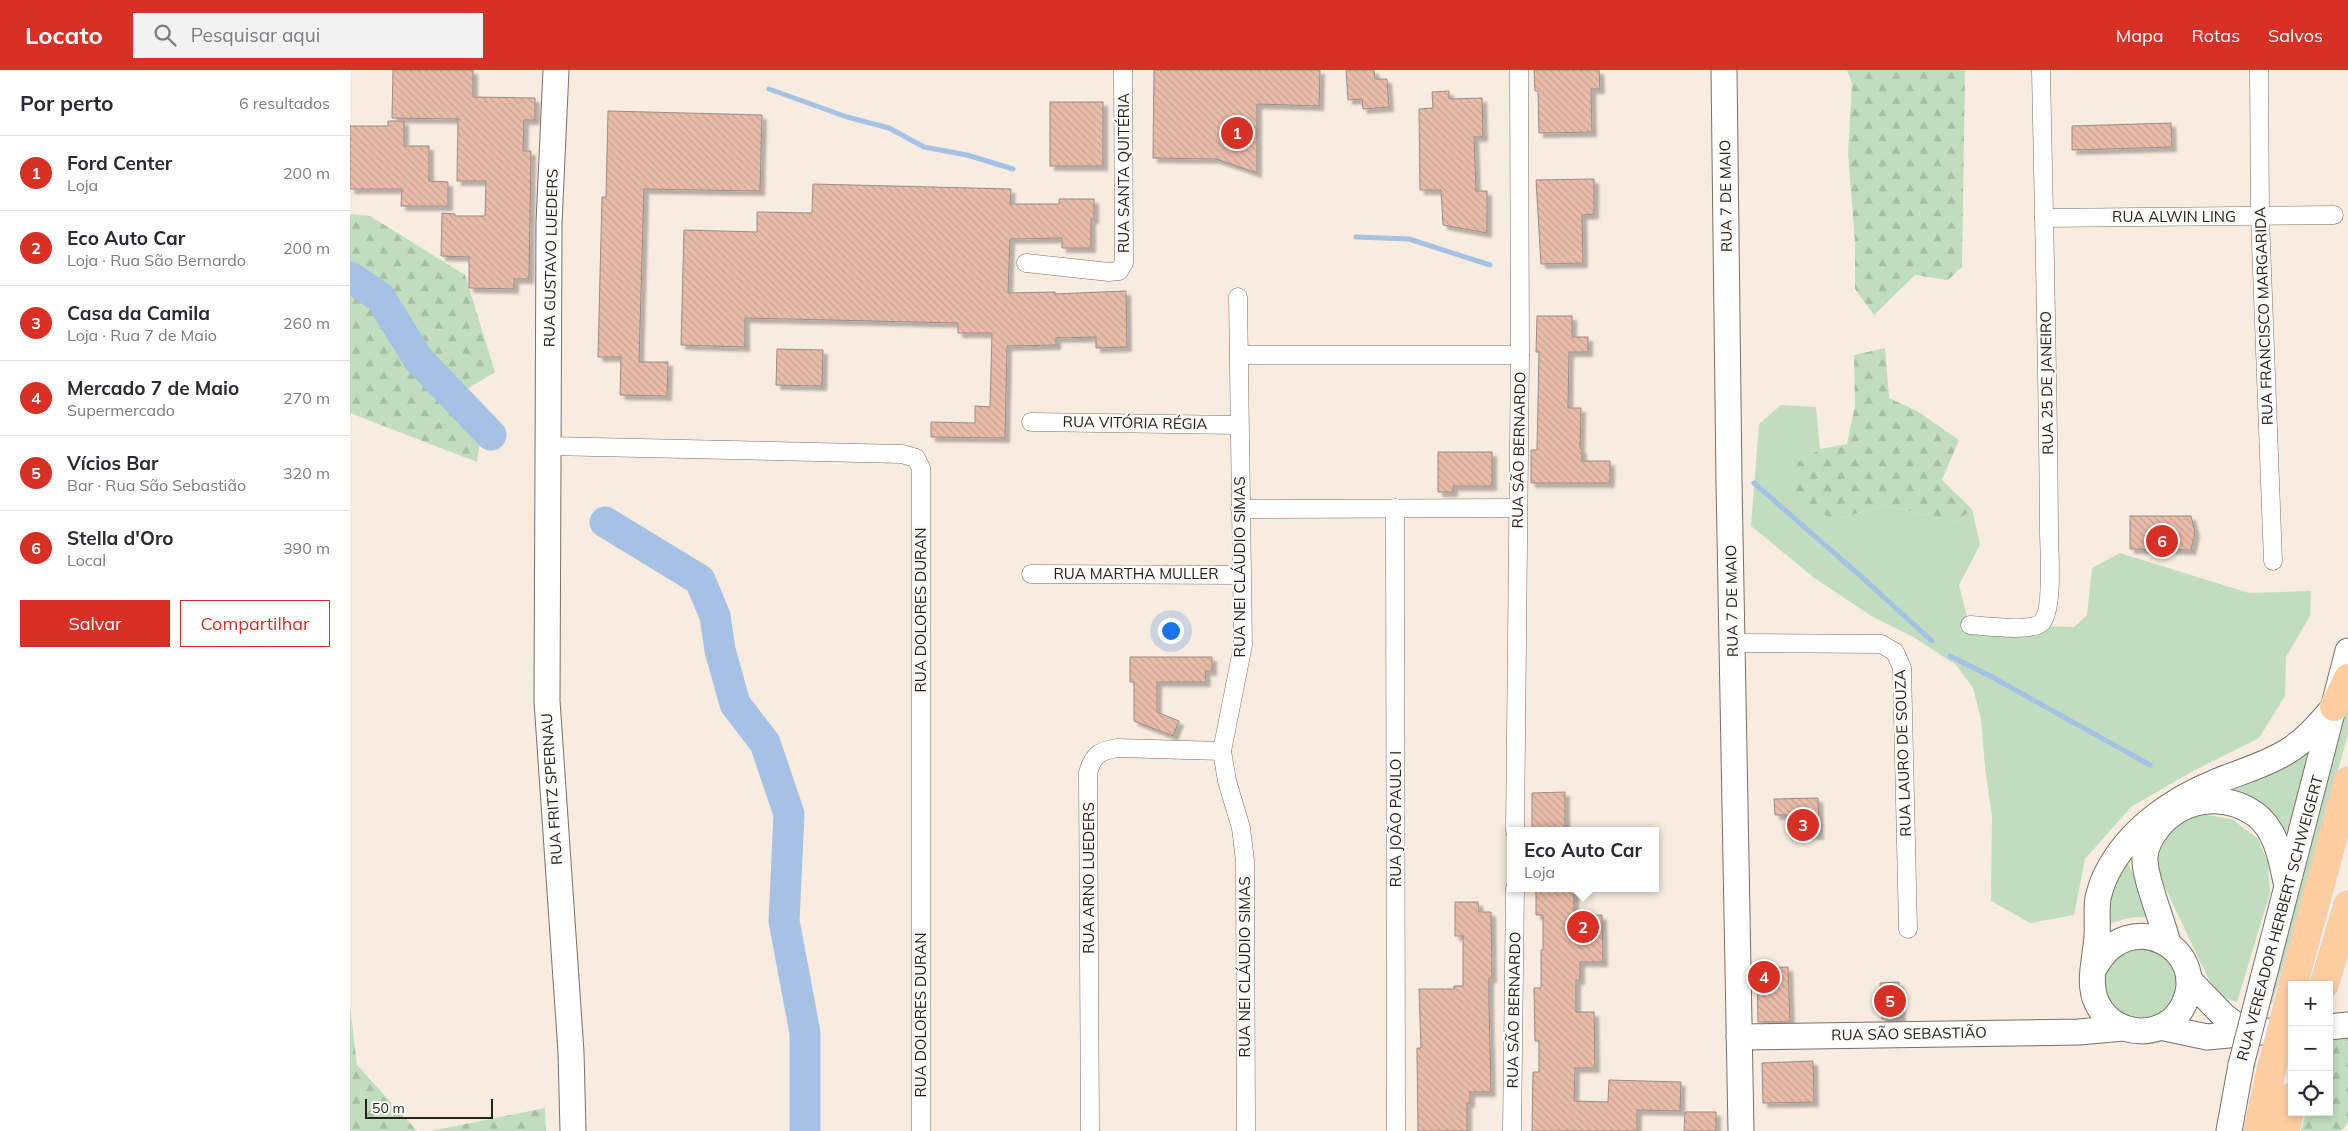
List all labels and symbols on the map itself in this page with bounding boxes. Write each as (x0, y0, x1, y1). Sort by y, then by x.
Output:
street label: RUA SANTA QUITÉRIA (1114, 93, 1133, 253)
pin: 1 (1221, 114, 1253, 152)
street label: RUA 7 DE MAIO (1715, 140, 1736, 252)
street label: RUA GUSTAVO LUEDERS (539, 169, 562, 347)
street label: RUA ALWIN LING (2112, 207, 2236, 226)
street label: RUA FRANCISCO MARGARIDA (2250, 207, 2277, 426)
street label: RUA 25 DE JANEIRO (2036, 311, 2057, 455)
street label: RUA SÃO BERNARDO (1508, 372, 1529, 528)
street label: RUA VITÓRIA RÉGIA (1062, 412, 1208, 433)
street label: RUA NEI CLÁUDIO SIMAS (1230, 476, 1249, 658)
pin: 6 (2146, 522, 2178, 560)
street label: RUA DOLORES DURAN (911, 527, 930, 693)
street label: RUA 7 DE MAIO (1721, 545, 1742, 657)
street label: RUA MARTHA MULLER (1053, 564, 1219, 583)
your location (1158, 618, 1184, 644)
street label: RUA LAURO DE SOUZA (1890, 669, 1915, 837)
street label: RUA FRITZ SPERNAU (537, 712, 566, 866)
street label: RUA JOÃO PAULO I (1386, 751, 1405, 887)
street label: RUA VEREADOR HERBERT SCHWEIGERT (2232, 773, 2327, 1063)
street label: RUA ARNO LUEDERS (1079, 802, 1098, 954)
pin: 3 (1787, 806, 1819, 844)
street label: RUA NEI CLÁUDIO SIMAS (1235, 876, 1254, 1058)
pin: 2 (1567, 908, 1599, 946)
street label: RUA DOLORES DURAN (911, 932, 930, 1098)
street label: RUA SÃO BERNARDO (1503, 932, 1524, 1088)
pin: 4 (1748, 958, 1780, 996)
pin: 5 (1874, 982, 1906, 1020)
street label: RUA SÃO SEBASTIÃO (1831, 1023, 1987, 1044)
scale bar (365, 1096, 492, 1119)

